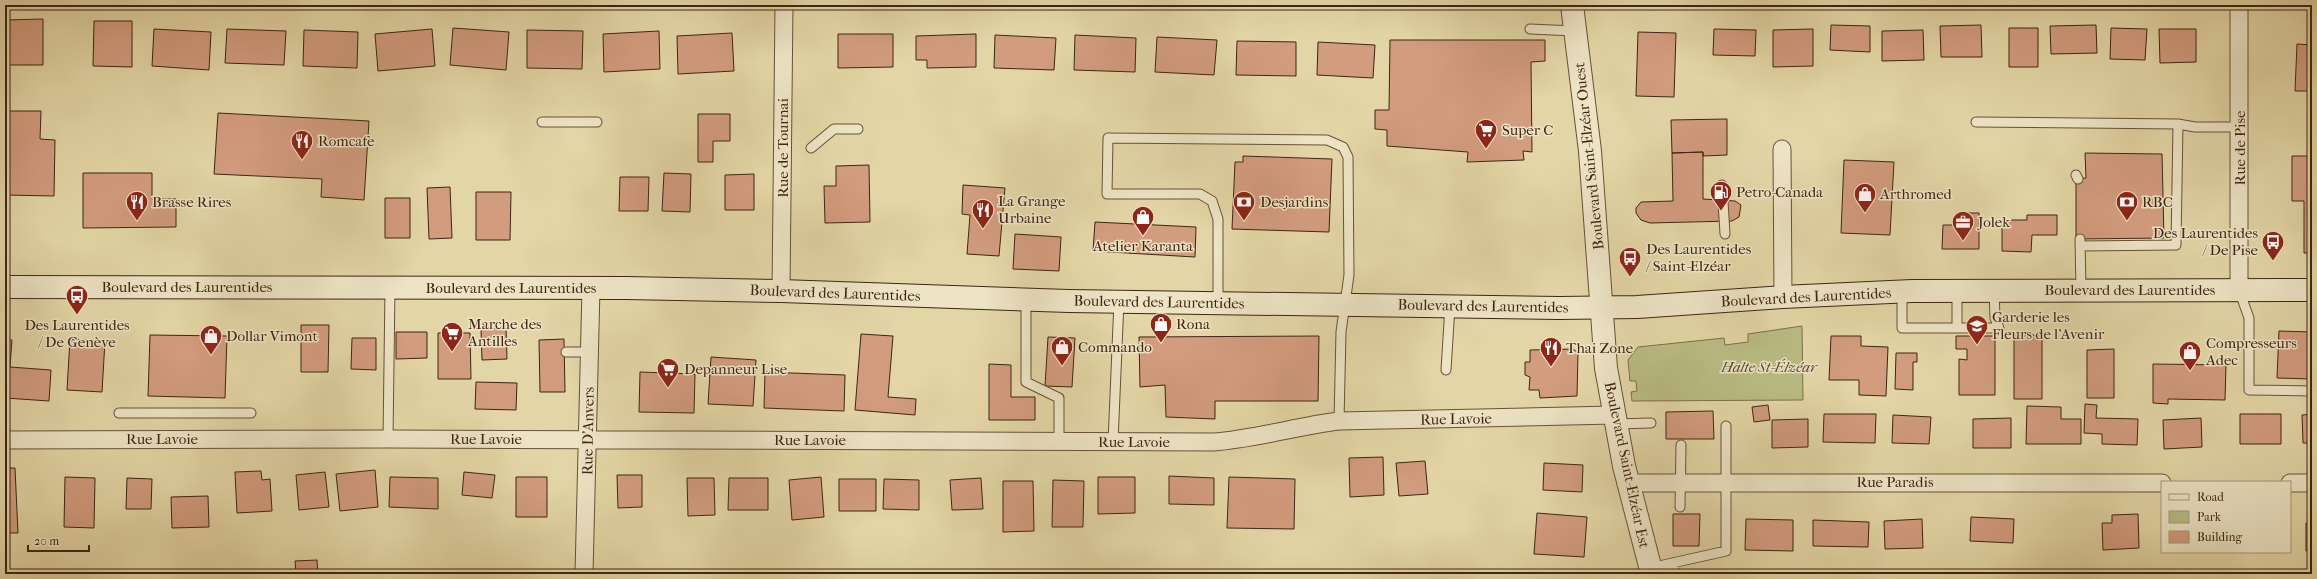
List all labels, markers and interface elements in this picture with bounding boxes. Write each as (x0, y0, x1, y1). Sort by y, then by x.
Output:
street label: Boulevard Saint-Elzéar Ouest (1570, 61, 1608, 251)
street label: Rue de Tournai (774, 98, 792, 198)
street label: Rue de Pise (2231, 110, 2249, 185)
supermarket icon: Super C (1473, 117, 1499, 150)
place label: Super C (1502, 121, 1553, 139)
restaurant icon: Romcafe (289, 128, 315, 161)
place label: Romcafe (318, 132, 375, 150)
fuel station icon: Petro-Canada (1708, 179, 1734, 212)
shop icon: Arthromed (1852, 181, 1878, 214)
place label: Petro-Canada (1736, 183, 1824, 201)
place label: Arthromed (1879, 185, 1953, 203)
restaurant icon: Brasse Rires (124, 189, 150, 222)
bank icon: Desjardins (1231, 189, 1257, 222)
bank icon: RBC (2114, 189, 2140, 222)
place label: La Grange Urbaine (998, 192, 1066, 227)
place label: Brasse Rires (152, 193, 232, 211)
place label: Desjardins (1260, 193, 1329, 211)
place label: RBC (2142, 193, 2173, 211)
restaurant icon: La Grange Urbaine (970, 197, 996, 230)
shop icon: Atelier Karanta (1130, 204, 1156, 237)
office icon: Jolek (1950, 209, 1976, 242)
place label: Jolek (1977, 213, 2010, 231)
place label: Des Laurentides / De Pise (2153, 224, 2259, 259)
bus stop icon: Des Laurentides / De Pise (2260, 229, 2286, 262)
place label: Atelier Karanta (1092, 237, 1194, 255)
place label: Des Laurentides / Saint-Elzéar (1645, 240, 1752, 275)
bus stop icon: Des Laurentides / Saint-Elzéar (1617, 245, 1643, 278)
street label: Boulevard des Laurentides (102, 278, 273, 296)
street label: Boulevard des Laurentides (426, 279, 597, 297)
street label: Boulevard des Laurentides (749, 281, 921, 305)
street label: Boulevard des Laurentides (2045, 281, 2216, 299)
bus stop icon: Des Laurentides / De Genève (64, 283, 90, 316)
street label: Boulevard des Laurentides (1720, 284, 1892, 310)
street label: Boulevard des Laurentides (1073, 292, 1245, 312)
street label: Boulevard des Laurentides (1397, 296, 1569, 316)
place label: Garderie les Fleurs de l'Avenir (1992, 308, 2105, 343)
shop icon: Rona (1148, 311, 1174, 344)
school or university icon: Garderie les Fleurs de l'Avenir (1964, 313, 1990, 346)
place label: Marche des Antilles (467, 315, 542, 350)
place label: Rona (1176, 315, 1211, 333)
place label: Des Laurentides / De Genève (24, 316, 130, 351)
supermarket icon: Marche des Antilles (439, 320, 465, 353)
shop icon: Dollar Vimont (198, 323, 224, 356)
place label: Dollar Vimont (226, 327, 318, 345)
shop icon: Commando (1049, 334, 1075, 367)
place label: Compresseurs Adec (2205, 334, 2297, 369)
restaurant icon: Thai Zone (1538, 335, 1564, 368)
place label: Commando (1078, 338, 1152, 356)
place label: Thai Zone (1566, 339, 1634, 357)
shop icon: Compresseurs Adec (2177, 339, 2203, 372)
supermarket icon: Depanneur Lise (655, 356, 681, 389)
park label: Halte St-Élzéar (1720, 358, 1818, 376)
place label: Depanneur Lise (684, 360, 788, 378)
street label: Boulevard Saint-Elzéar Est (1601, 380, 1654, 551)
street label: Rue D'Anvers (578, 386, 598, 475)
street label: Rue Lavoie (1420, 409, 1493, 429)
street label: Rue Lavoie (126, 430, 199, 448)
street label: Rue Lavoie (450, 430, 523, 448)
street label: Rue Lavoie (774, 431, 847, 449)
street label: Rue Lavoie (1098, 433, 1171, 451)
street label: Rue Paradis (1857, 473, 1934, 491)
legend (2161, 481, 2291, 553)
text: Road (2197, 490, 2224, 504)
text: Park (2197, 510, 2222, 524)
scale bar (28, 527, 89, 553)
text: Building (2197, 530, 2242, 544)
text: 20 m (34, 534, 59, 548)

